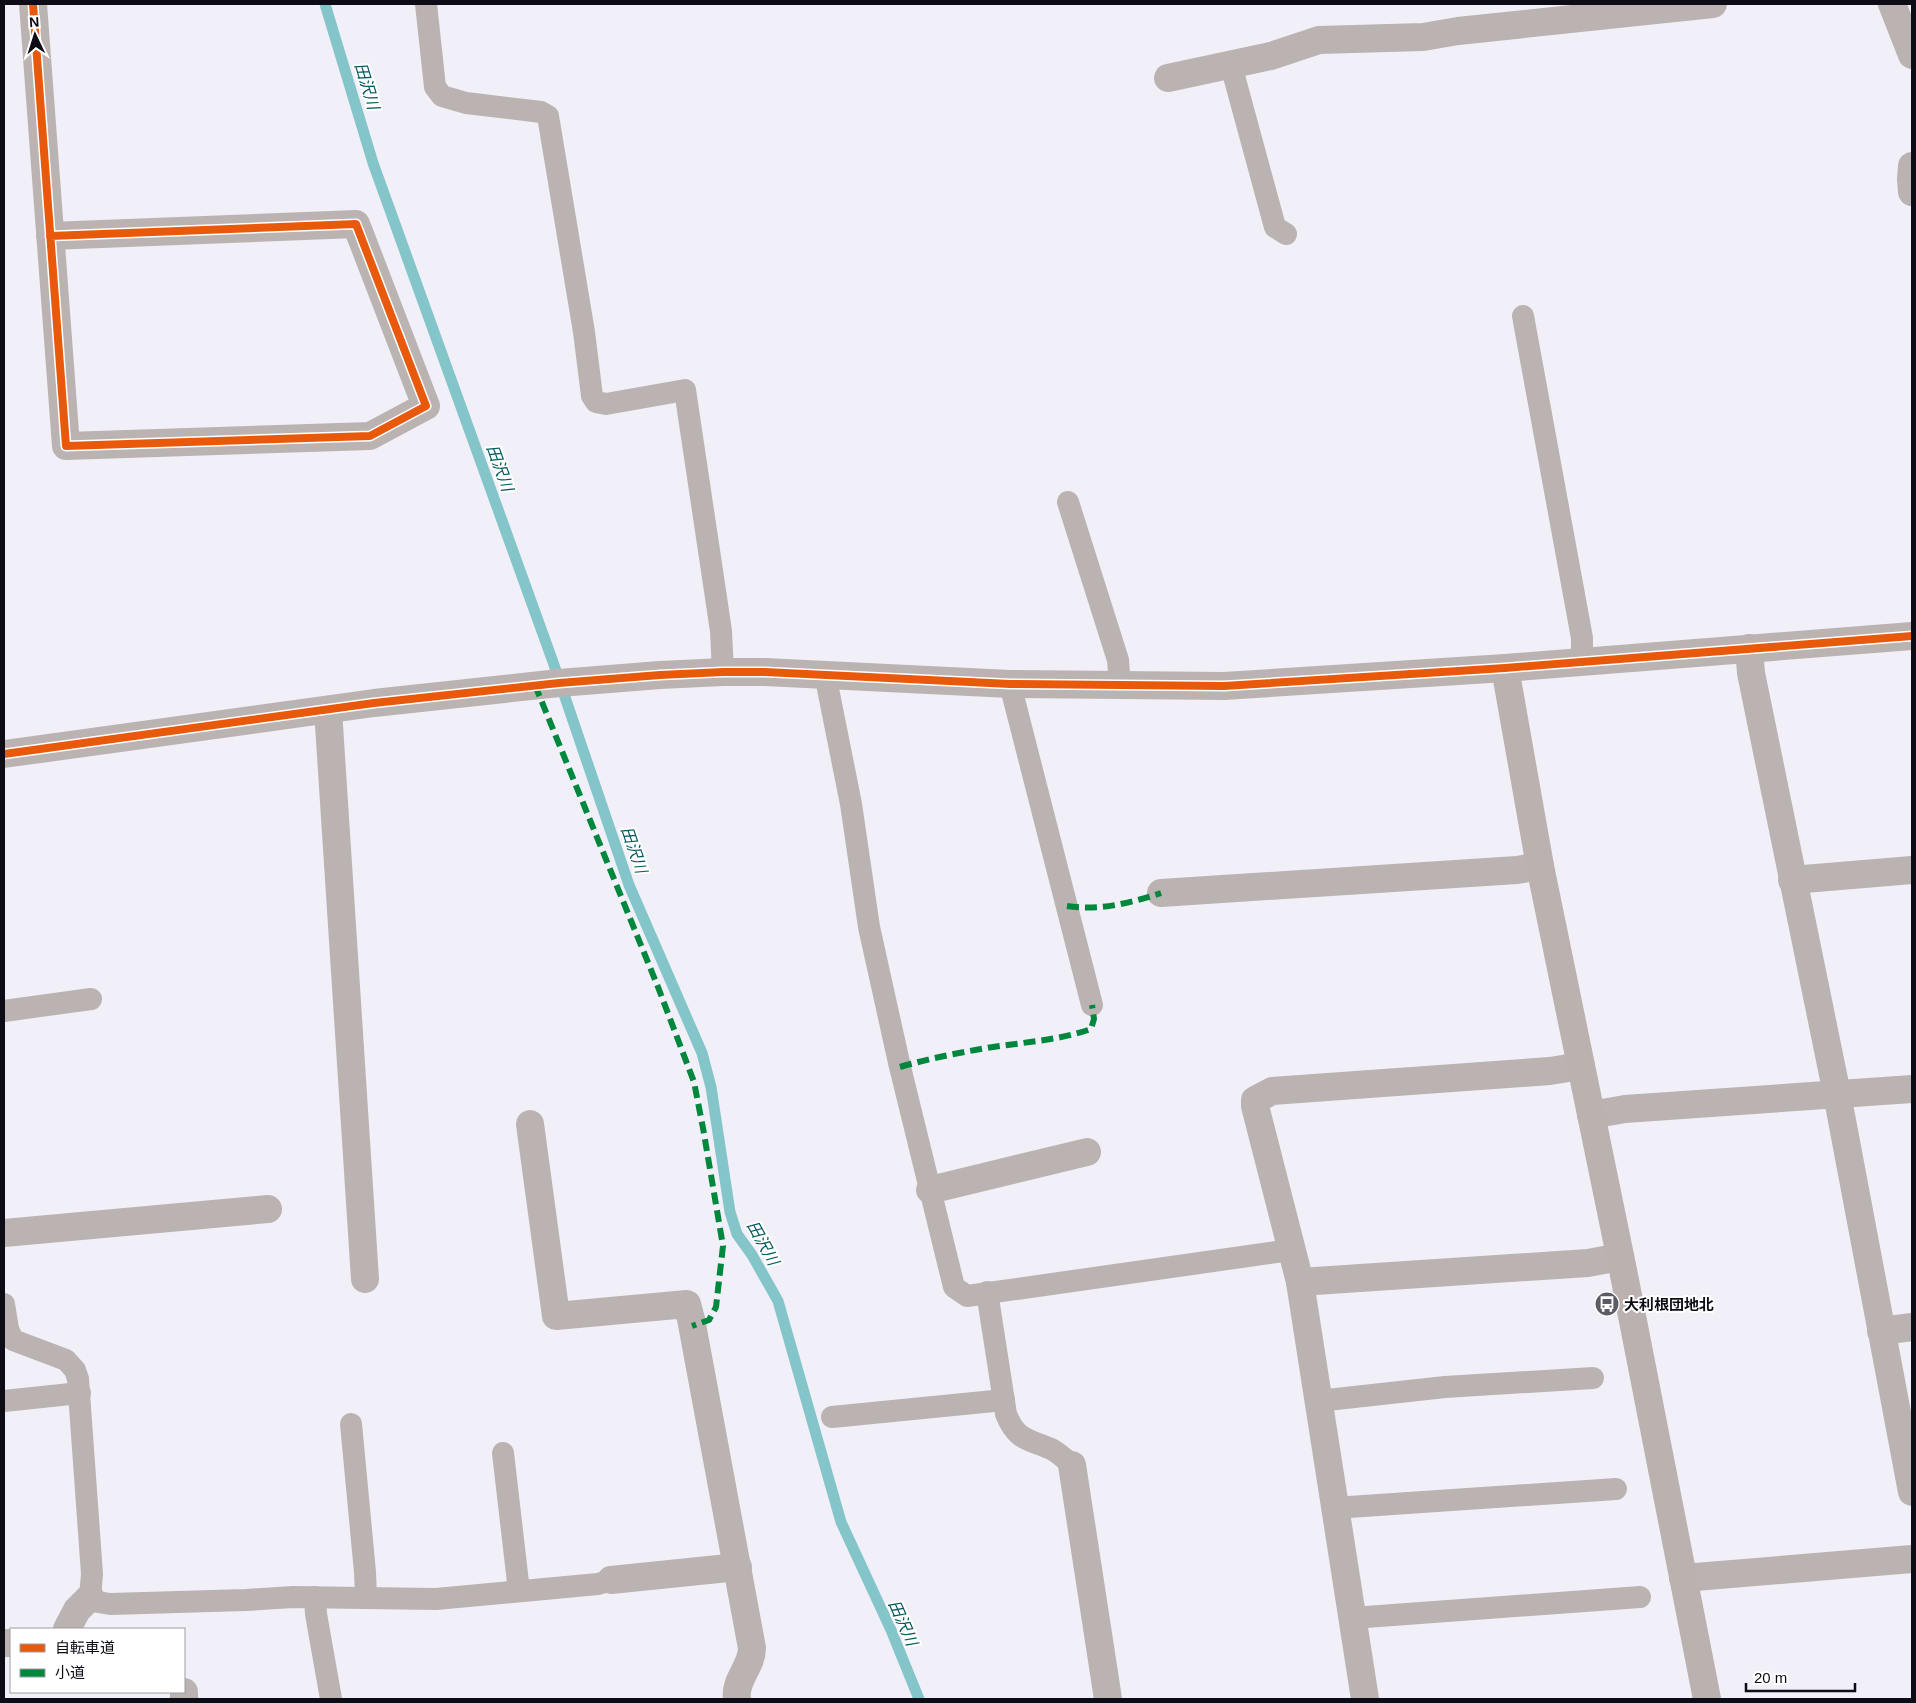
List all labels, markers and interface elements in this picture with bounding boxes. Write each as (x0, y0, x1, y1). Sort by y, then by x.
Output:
north arrow (10, 10, 60, 60)
text: N (28, 14, 40, 30)
water label: 田沢川 (352, 61, 383, 113)
water label: 田沢川 (484, 443, 517, 495)
water label: 田沢川 (618, 825, 650, 877)
water label: 田沢川 (744, 1218, 783, 1270)
bus stop icon: 大利根団地北 (1594, 1291, 1620, 1317)
place label: 大利根団地北 (1624, 1296, 1714, 1313)
water label: 田沢川 (885, 1598, 921, 1650)
legend (10, 1628, 185, 1693)
text: 自転車道 (55, 1639, 115, 1656)
scale bar (1746, 1660, 1855, 1692)
text: 小道 (55, 1664, 85, 1681)
text: 20 m (1754, 1669, 1787, 1686)

